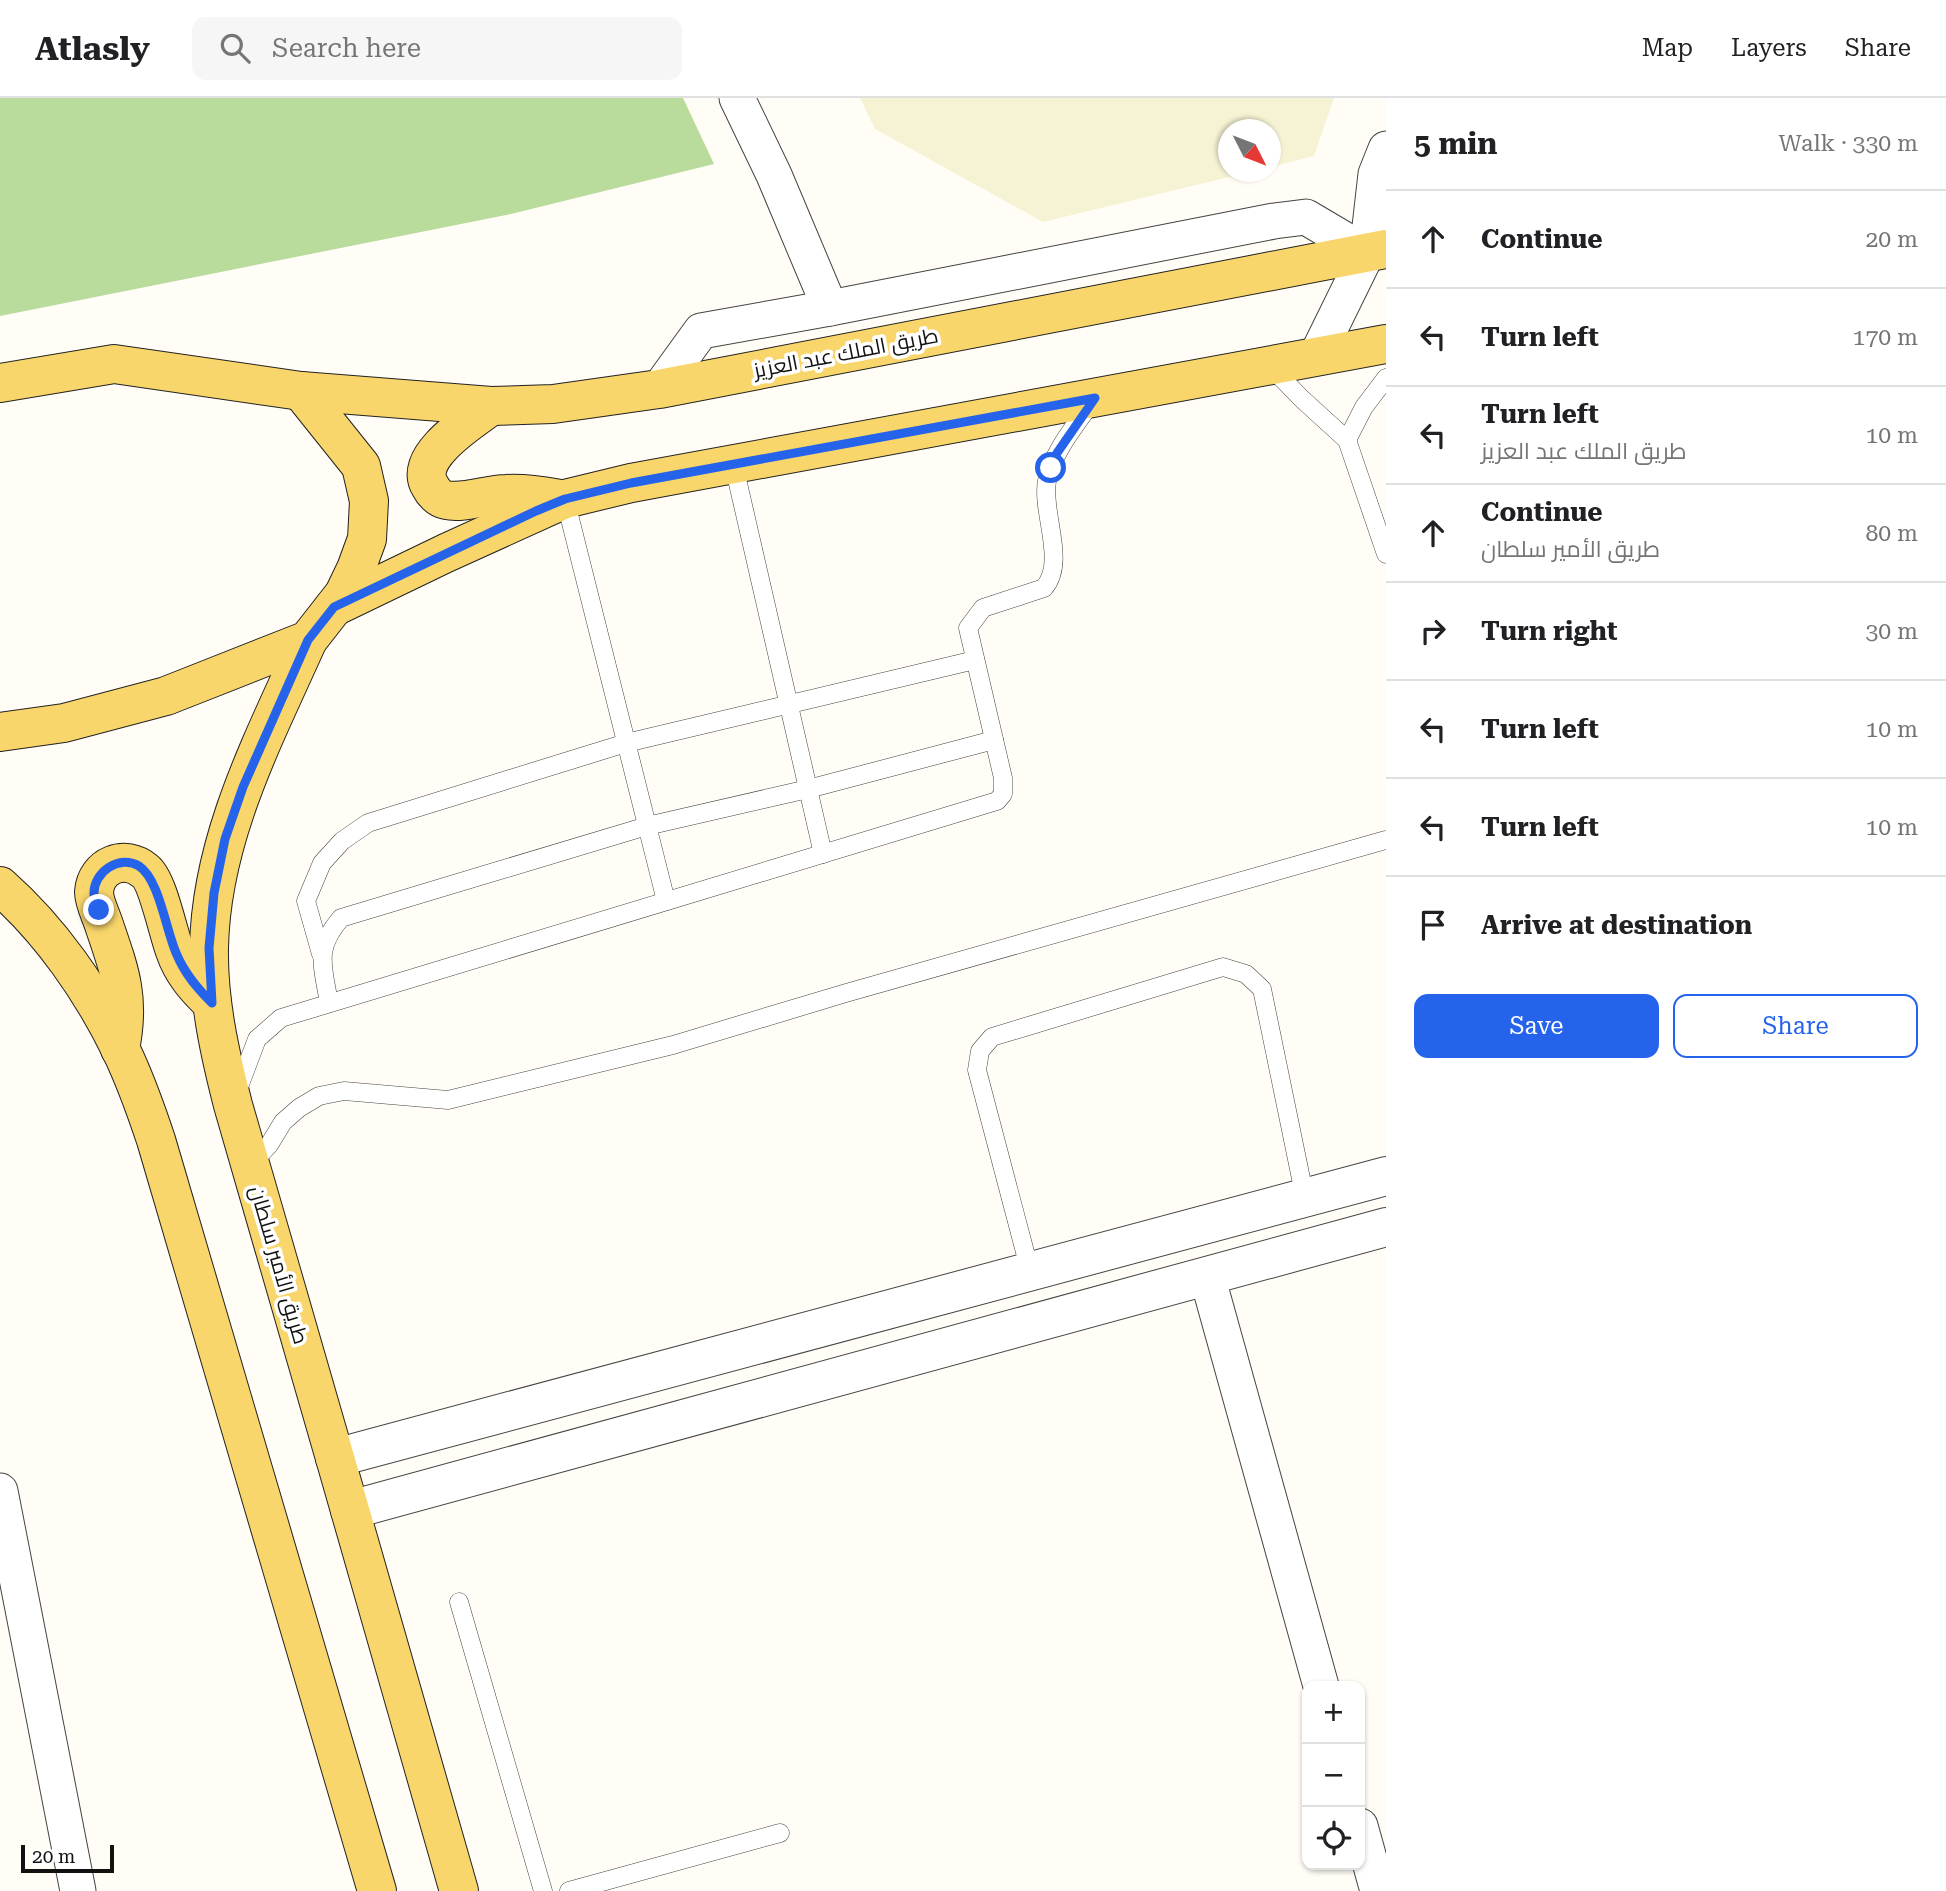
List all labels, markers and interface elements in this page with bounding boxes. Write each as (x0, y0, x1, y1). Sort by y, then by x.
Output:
search box (192, 17, 682, 80)
text: Atlasly (35, 29, 150, 68)
icon: search (216, 29, 254, 67)
text: Search here (272, 33, 421, 63)
text: Map (1642, 34, 1693, 62)
text: Layers (1731, 34, 1807, 62)
text: Share (1845, 34, 1911, 62)
north arrow (1218, 119, 1281, 182)
text: 5 min (1414, 126, 1497, 161)
text: Walk · 330 m (1779, 130, 1918, 157)
icon: ahead (1414, 220, 1452, 258)
text: Continue (1481, 224, 1603, 254)
text: 20 m (1865, 226, 1918, 253)
icon: left (1414, 318, 1452, 356)
text: Turn left (1481, 322, 1599, 352)
street label: طريق الملك عبد العزيز (751, 323, 941, 384)
text: 170 m (1853, 324, 1918, 351)
text: Turn left (1481, 399, 1599, 429)
icon: left (1414, 416, 1452, 454)
text: 10 m (1865, 422, 1918, 449)
text: طريق الملك عبد العزيز (1481, 438, 1687, 465)
route start (1035, 452, 1066, 483)
text: Continue (1481, 497, 1603, 527)
icon: ahead (1414, 514, 1452, 552)
text: 80 m (1865, 520, 1918, 547)
text: طريق الأمير سلطان (1481, 536, 1660, 563)
icon: right (1414, 612, 1452, 650)
text: Turn right (1481, 616, 1617, 646)
text: 30 m (1865, 618, 1918, 645)
icon: left (1414, 710, 1452, 748)
text: Turn left (1481, 714, 1599, 744)
text: 10 m (1865, 716, 1918, 743)
icon: left (1414, 808, 1452, 846)
text: Turn left (1481, 812, 1599, 842)
text: 10 m (1865, 814, 1918, 841)
route end (83, 894, 114, 925)
icon: arrive (1414, 906, 1452, 944)
text: Arrive at destination (1481, 910, 1752, 940)
button: Save (1414, 994, 1659, 1058)
button: Share (1673, 994, 1918, 1058)
street label: طريق الأمير سلطان (244, 1183, 313, 1347)
map controls (1302, 1681, 1365, 1870)
button: + (1302, 1681, 1365, 1744)
button: − (1302, 1744, 1365, 1807)
button: locate (1302, 1807, 1365, 1870)
scale bar (21, 1842, 114, 1874)
text: 20 m (32, 1845, 75, 1868)

